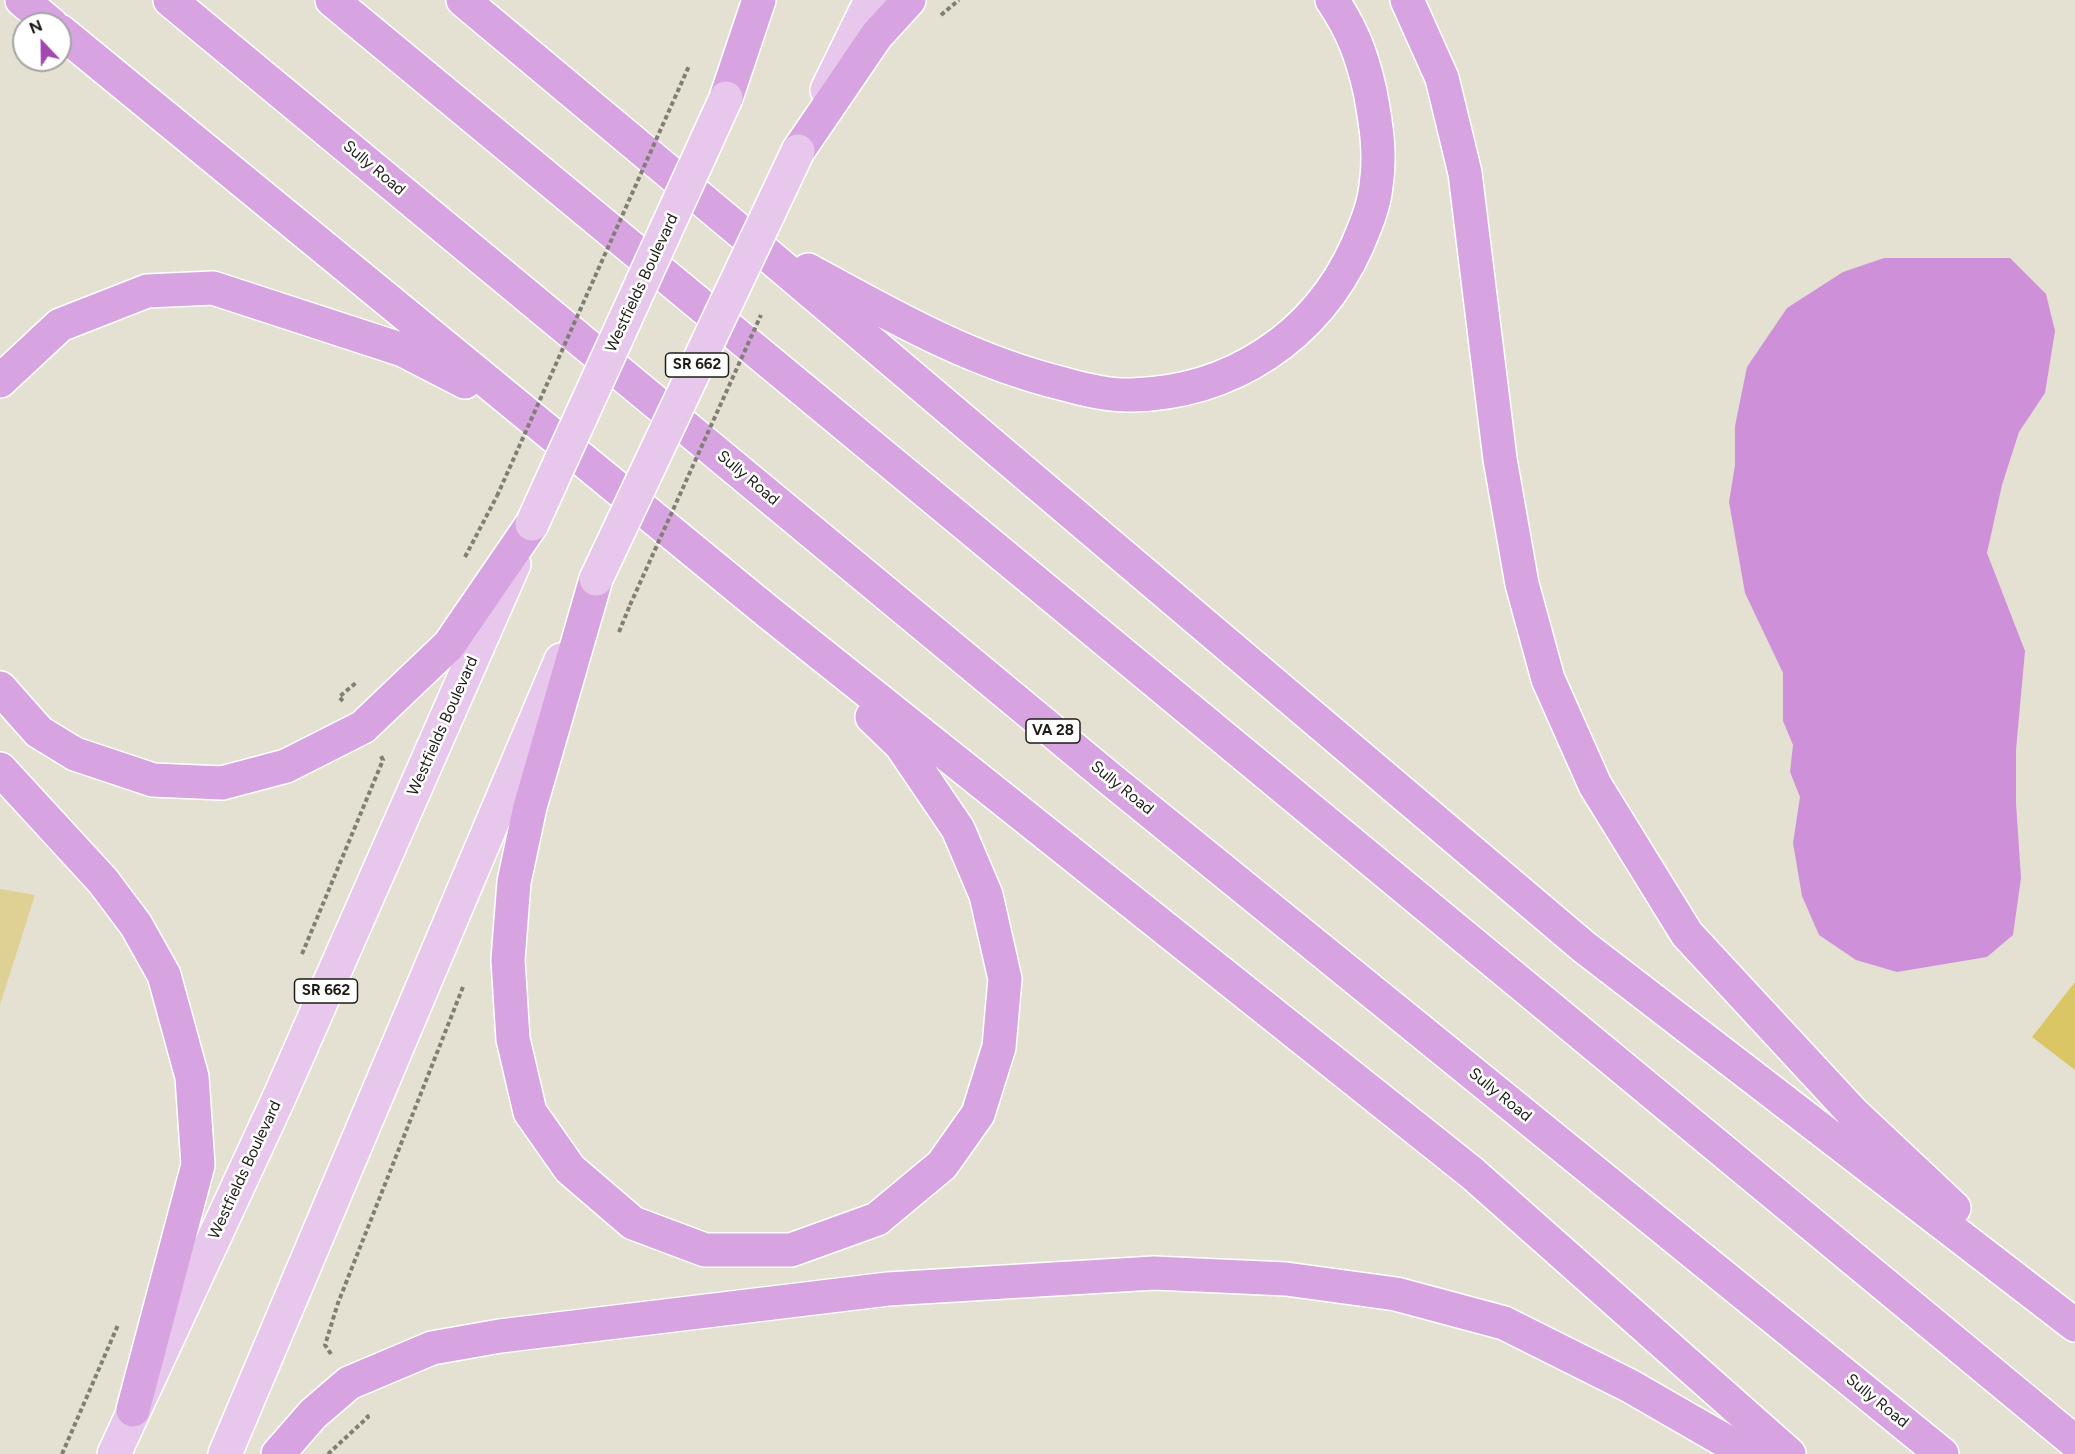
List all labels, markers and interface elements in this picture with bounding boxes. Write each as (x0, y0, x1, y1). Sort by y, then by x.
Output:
north arrow (12, 12, 72, 72)
text: N (27, 16, 45, 38)
street label: Sully Road (339, 137, 409, 199)
street label: Westfields Boulevard (601, 211, 683, 355)
road number: SR 662 (666, 353, 728, 377)
street label: Sully Road (713, 447, 783, 509)
street label: Westfields Boulevard (404, 653, 482, 799)
road number: VA 28 (1026, 719, 1080, 743)
street label: Sully Road (1087, 757, 1157, 819)
road number: SR 662 (294, 979, 358, 1003)
street label: Sully Road (1465, 1064, 1535, 1126)
street label: Westfields Boulevard (204, 1098, 286, 1242)
street label: Sully Road (1842, 1370, 1912, 1432)

